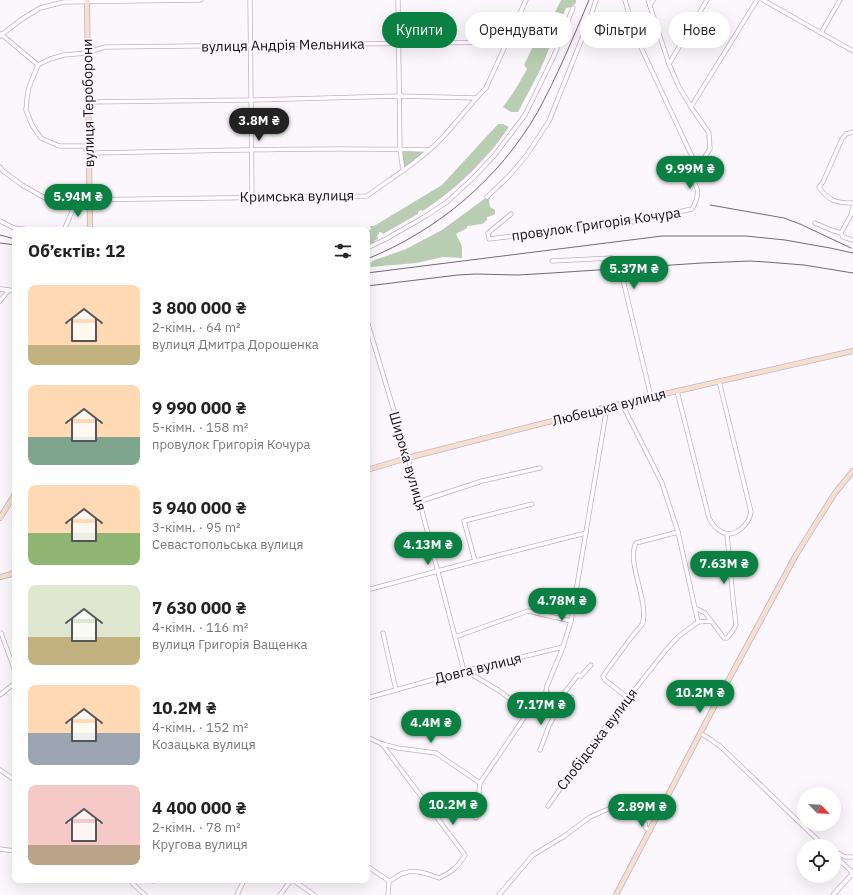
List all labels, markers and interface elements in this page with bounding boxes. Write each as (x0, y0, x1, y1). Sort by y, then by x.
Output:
chip: Купити (382, 12, 457, 48)
chip: Орендувати (465, 12, 572, 48)
chip: Фільтри (580, 12, 661, 48)
chip: Нове (669, 12, 730, 48)
street label: вулиця Андрія Мельника (201, 35, 365, 55)
street label: вулиця Тероборони (78, 38, 98, 168)
pin: 3.8M ₴ (226, 108, 292, 142)
text: 3.8M ₴ (238, 112, 280, 129)
pin: 9.99M ₴ (653, 156, 727, 190)
text: 9.99M ₴ (665, 160, 715, 177)
pin: 5.94M ₴ (41, 184, 115, 218)
street label: Кримська вулиця (240, 186, 354, 206)
text: 5.94M ₴ (53, 188, 103, 205)
street label: провулок Григорія Кочура (510, 203, 682, 245)
text: Об’єктів: 12 (28, 240, 125, 262)
icon: filters (332, 240, 354, 262)
pin: 5.37M ₴ (597, 256, 671, 290)
text: 5.37M ₴ (609, 260, 659, 277)
text: 3 800 000 ₴ (152, 297, 246, 319)
icon: home (60, 301, 108, 349)
text: 2-кімн. · 64 m² (152, 319, 241, 336)
text: вулиця Дмитра Дорошенка (152, 336, 319, 353)
street label: Любецька вулиця (550, 384, 668, 430)
text: 9 990 000 ₴ (152, 397, 246, 419)
icon: home (60, 401, 108, 449)
street label: Широка вулиця (385, 409, 431, 513)
text: 5-кімн. · 158 m² (152, 419, 248, 436)
text: провулок Григорія Кочура (152, 436, 310, 453)
text: 5 940 000 ₴ (152, 497, 246, 519)
icon: home (60, 501, 108, 549)
text: 3-кімн. · 95 m² (152, 519, 241, 536)
pin: 4.13M ₴ (391, 532, 465, 566)
text: Севастопольська вулиця (152, 536, 303, 553)
text: 4.13M ₴ (403, 536, 453, 553)
pin: 7.63M ₴ (687, 551, 761, 585)
text: 7.63M ₴ (699, 555, 749, 572)
pin: 4.78M ₴ (525, 588, 599, 622)
text: 4.78M ₴ (537, 592, 587, 609)
text: 7 630 000 ₴ (152, 597, 246, 619)
icon: home (60, 601, 108, 649)
text: 4-кімн. · 116 m² (152, 619, 248, 636)
text: вулиця Григорія Ващенка (152, 636, 308, 653)
street label: Довга вулиця (433, 649, 523, 687)
pin: 10.2M ₴ (663, 680, 737, 714)
street label: Слобідська вулиця (553, 684, 641, 794)
text: 10.2M ₴ (675, 684, 725, 701)
pin: 7.17M ₴ (504, 692, 578, 726)
text: 7.17M ₴ (516, 696, 566, 713)
text: 10.2M ₴ (152, 697, 217, 719)
icon: home (60, 701, 108, 749)
pin: 4.4M ₴ (398, 710, 464, 744)
text: 4.4M ₴ (410, 714, 452, 731)
text: 4-кімн. · 152 m² (152, 719, 248, 736)
text: Козацька вулиця (152, 736, 256, 753)
north arrow (797, 787, 841, 831)
map controls (797, 787, 841, 883)
pin: 10.2M ₴ (416, 792, 490, 826)
pin: 2.89M ₴ (605, 794, 679, 828)
text: 10.2M ₴ (428, 796, 478, 813)
text: 4 400 000 ₴ (152, 797, 246, 819)
text: 2.89M ₴ (617, 798, 667, 815)
icon: home (60, 801, 108, 849)
text: 2-кімн. · 78 m² (152, 819, 241, 836)
text: Кругова вулиця (152, 836, 248, 853)
button: locate (797, 839, 841, 883)

